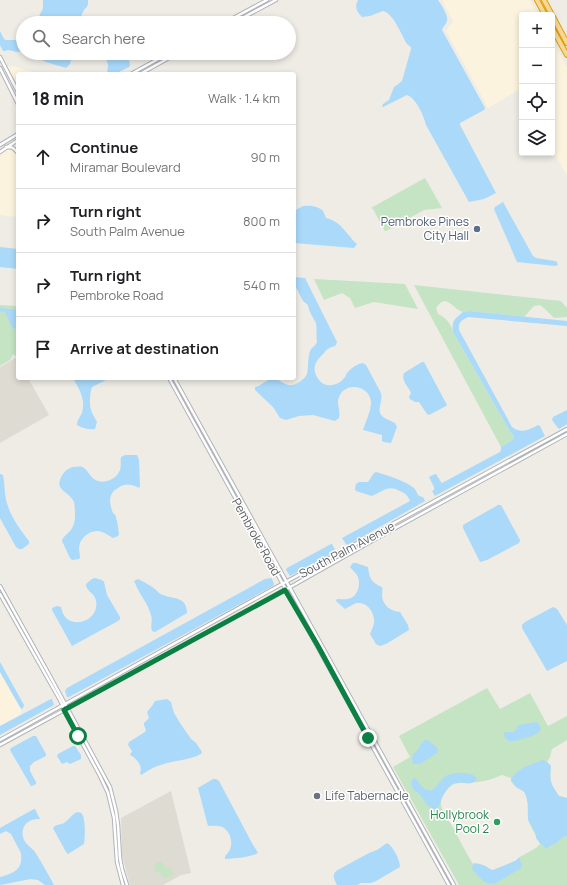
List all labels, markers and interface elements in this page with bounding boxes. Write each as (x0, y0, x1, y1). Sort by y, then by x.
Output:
map controls (519, 12, 555, 156)
button: + (519, 12, 555, 48)
search box (16, 16, 296, 60)
icon: search (30, 27, 52, 49)
text: Search here (62, 28, 145, 49)
button: − (519, 48, 555, 84)
button: locate (519, 84, 555, 120)
text: 18 min (32, 87, 84, 110)
text: Walk · 1.4 km (208, 89, 280, 107)
button: layers (519, 120, 555, 156)
text: Continue (70, 137, 138, 158)
icon: ahead (32, 146, 54, 168)
text: 90 m (250, 148, 280, 166)
text: Miramar Boulevard (70, 158, 181, 176)
text: Turn right (70, 201, 141, 222)
icon: right (32, 210, 54, 232)
text: 800 m (243, 212, 280, 230)
place label: Pembroke Pines City Hall (381, 213, 469, 244)
text: South Palm Avenue (70, 222, 185, 240)
marker: Pembroke Pines City Hall (472, 224, 482, 234)
text: Turn right (70, 265, 141, 286)
icon: right (32, 274, 54, 296)
text: 540 m (243, 276, 280, 294)
text: Pembroke Road (70, 286, 164, 304)
icon: arrive (32, 338, 54, 360)
text: Arrive at destination (70, 338, 219, 359)
street label: Pembroke Road (228, 495, 285, 579)
street label: South Palm Avenue (296, 517, 398, 582)
route start (69, 727, 87, 745)
route end (359, 729, 377, 747)
place label: Life Tabernacle (325, 787, 409, 804)
marker: Life Tabernacle (312, 791, 322, 801)
place label: Hollybrook Pool 2 (430, 806, 490, 837)
marker: Hollybrook Pool 2 (492, 817, 502, 827)

